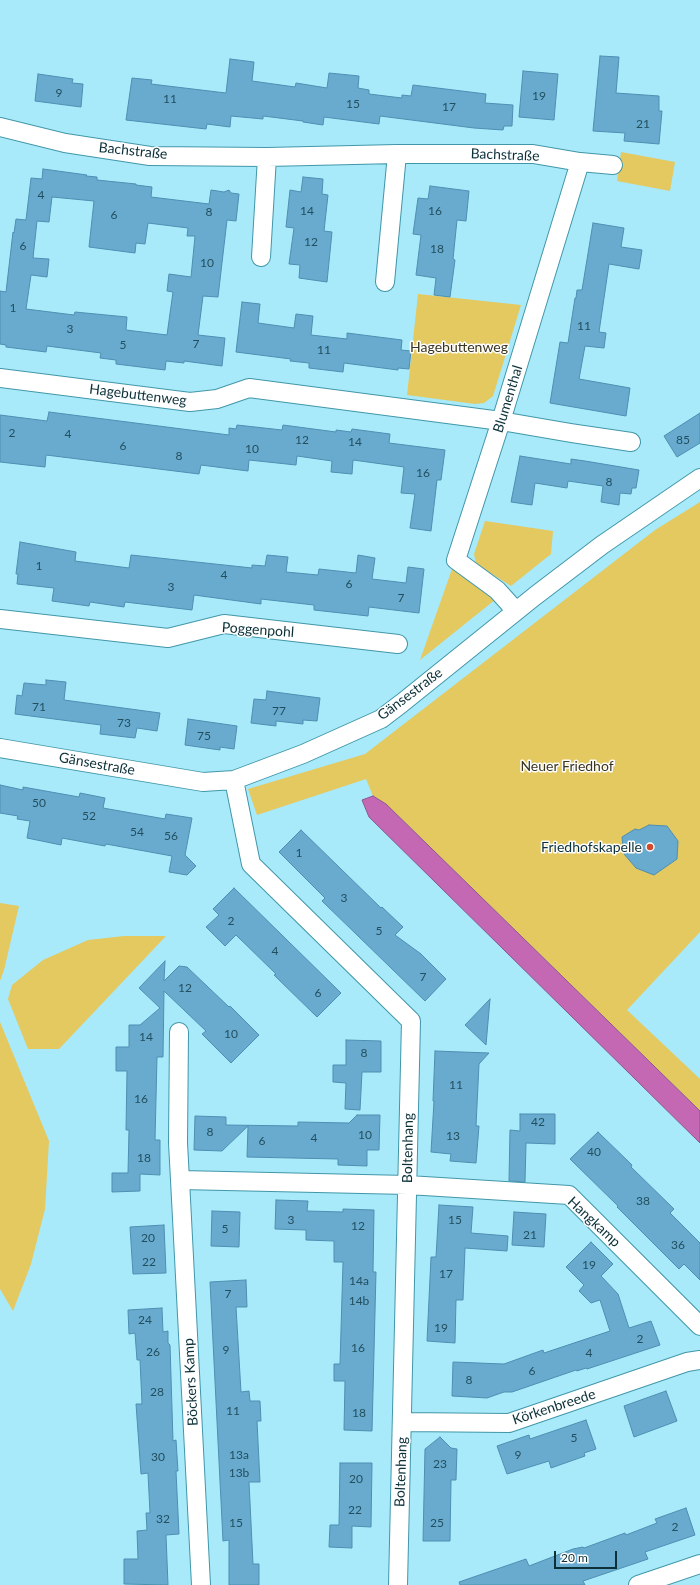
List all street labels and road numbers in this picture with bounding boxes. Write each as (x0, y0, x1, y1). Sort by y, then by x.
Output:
street label: Bachstraße (98, 139, 168, 163)
street label: Bachstraße (470, 145, 540, 165)
street label: Blumenthal (490, 363, 526, 435)
street label: Hagebuttenweg (88, 381, 188, 409)
street label: Poggenpohl (221, 619, 295, 641)
street label: Gänsestraße (374, 664, 446, 724)
street label: Gänsestraße (58, 749, 136, 779)
street label: Boltenhang (399, 1113, 417, 1183)
street label: Hangkamp (564, 1193, 624, 1251)
street label: Böckers Kamp (180, 1338, 202, 1426)
street label: Körkenbreede (510, 1386, 598, 1428)
street label: Boltenhang (391, 1437, 411, 1507)

